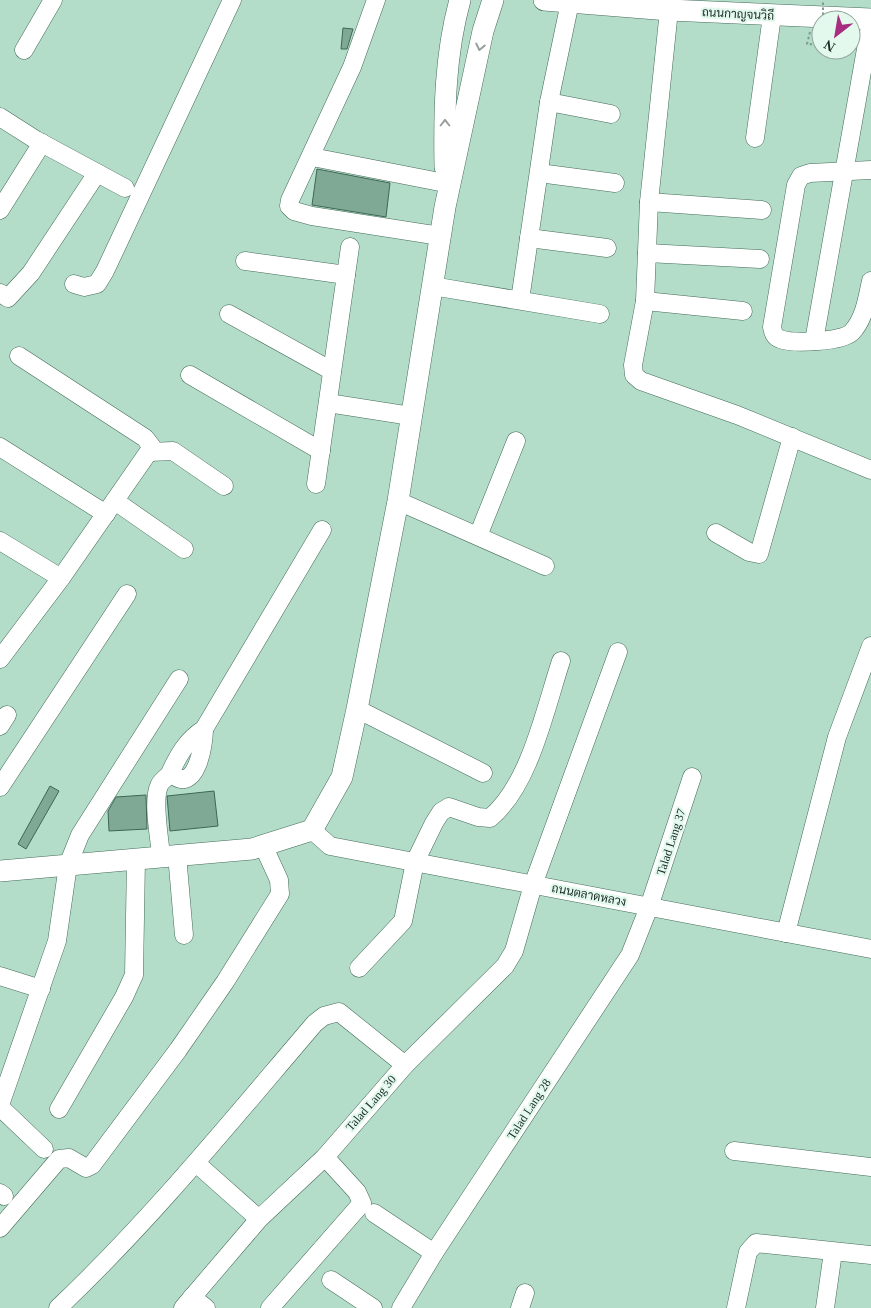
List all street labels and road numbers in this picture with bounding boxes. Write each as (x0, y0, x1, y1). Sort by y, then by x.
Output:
street label: ถนนกาญจนวิถี (701, 4, 775, 23)
street label: Talad Lang 37 (654, 807, 688, 877)
street label: ถนนตลาดหลวง (551, 881, 627, 909)
street label: Talad Lang 30 (343, 1072, 399, 1134)
street label: Talad Lang 28 (504, 1076, 554, 1142)

